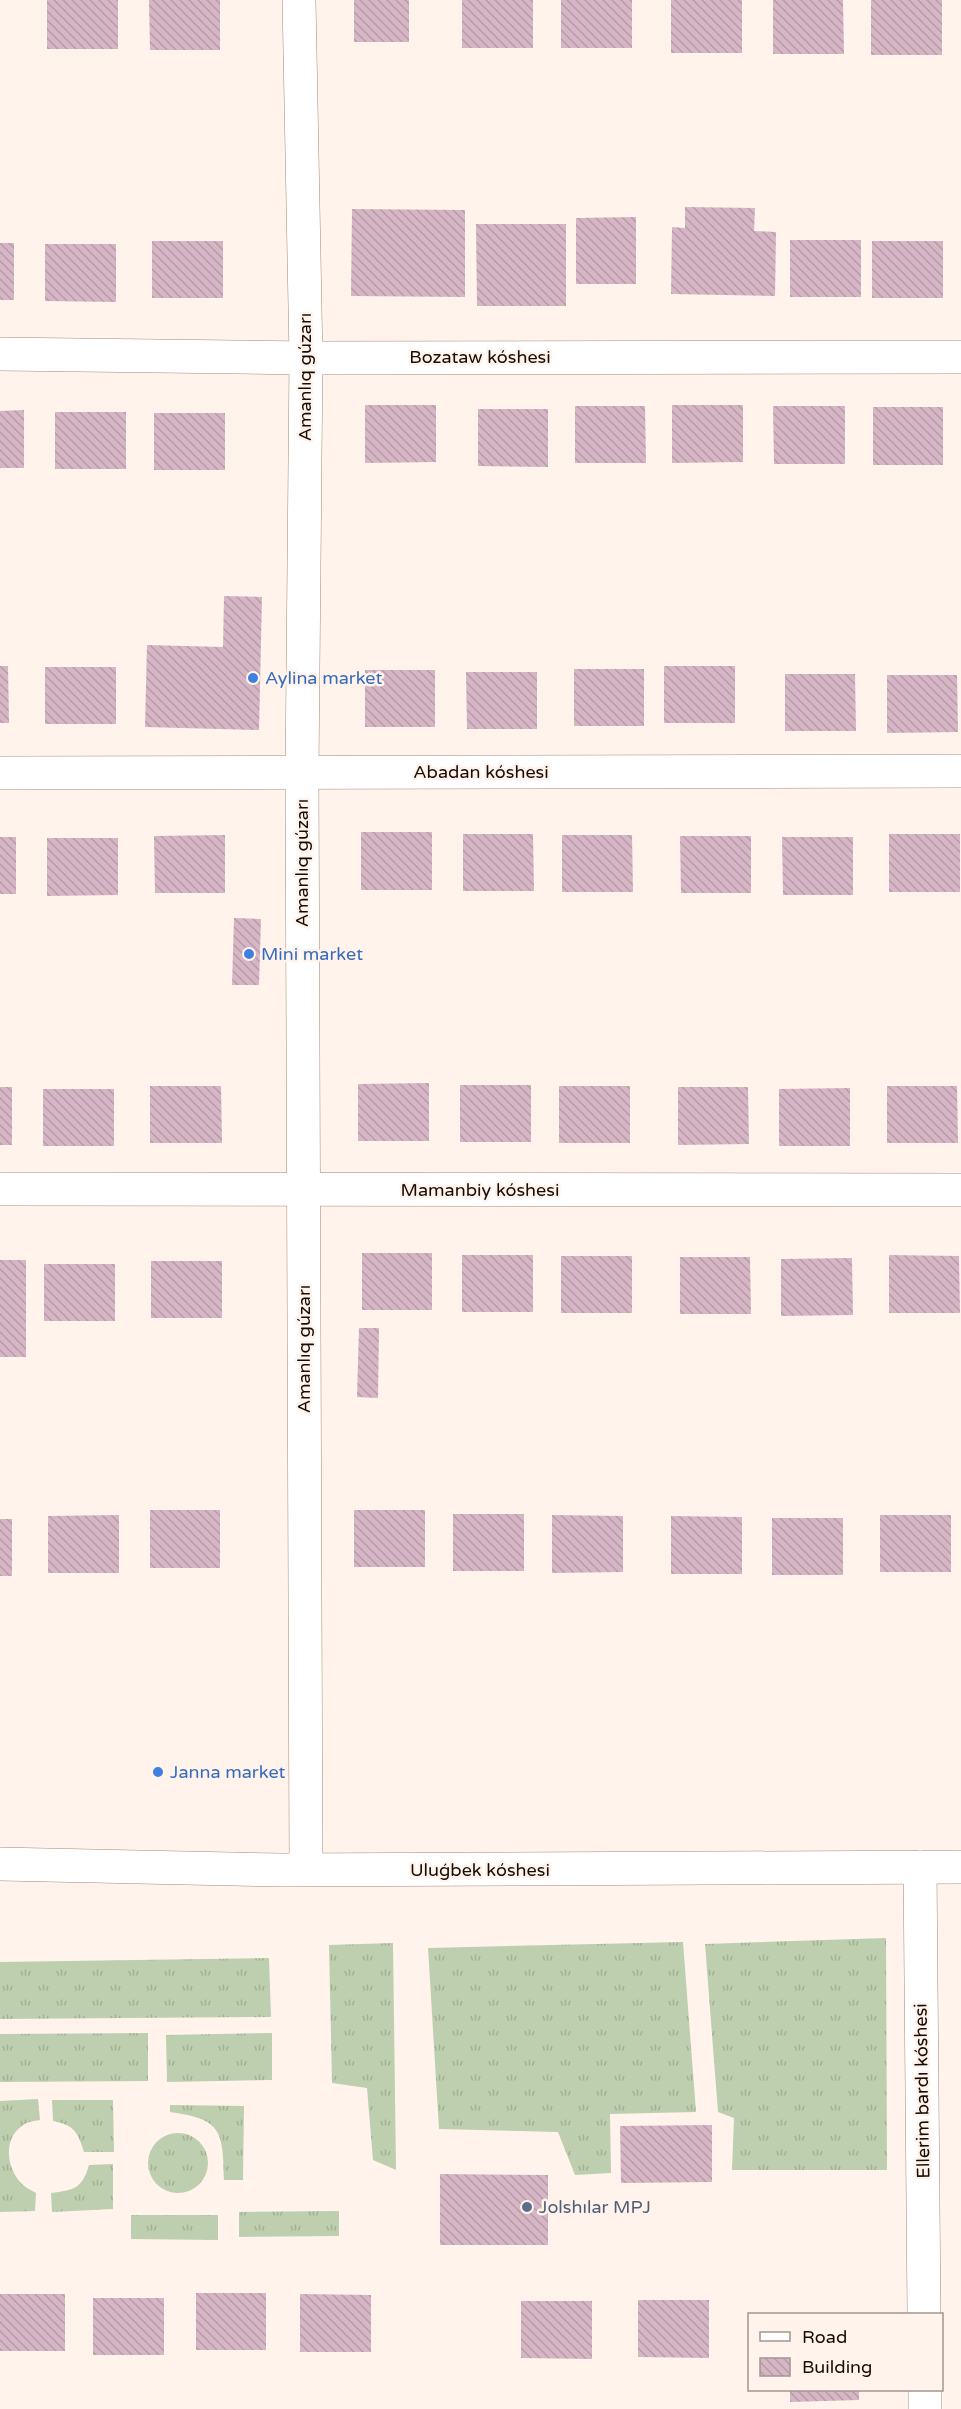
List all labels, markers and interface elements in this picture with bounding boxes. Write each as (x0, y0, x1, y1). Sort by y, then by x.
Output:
street label: Amanlıq gúzarı (294, 313, 316, 441)
street label: Bozataw kóshesi (409, 346, 551, 368)
place label: Aylina market (265, 667, 383, 689)
marker: Aylina market (246, 671, 260, 685)
street label: Abadan kóshesi (413, 761, 549, 783)
street label: Amanlıq gúzarı (291, 799, 313, 927)
place label: Mini market (261, 943, 363, 965)
marker: Mini market (242, 947, 256, 961)
street label: Mamanbiy kóshesi (401, 1179, 559, 1201)
street label: Amanlıq gúzarı (293, 1285, 315, 1413)
place label: Janna market (170, 1761, 286, 1783)
marker: Janna market (151, 1765, 165, 1779)
street label: Uluǵbek kóshesi (410, 1859, 550, 1881)
street label: Ellerim bardı kóshesi (909, 2003, 935, 2179)
place label: Jolshılar MPJ (539, 2196, 651, 2218)
marker: Jolshılar MPJ (520, 2200, 534, 2214)
legend (748, 2313, 943, 2391)
text: Road (802, 2326, 847, 2348)
text: Building (802, 2356, 872, 2378)

